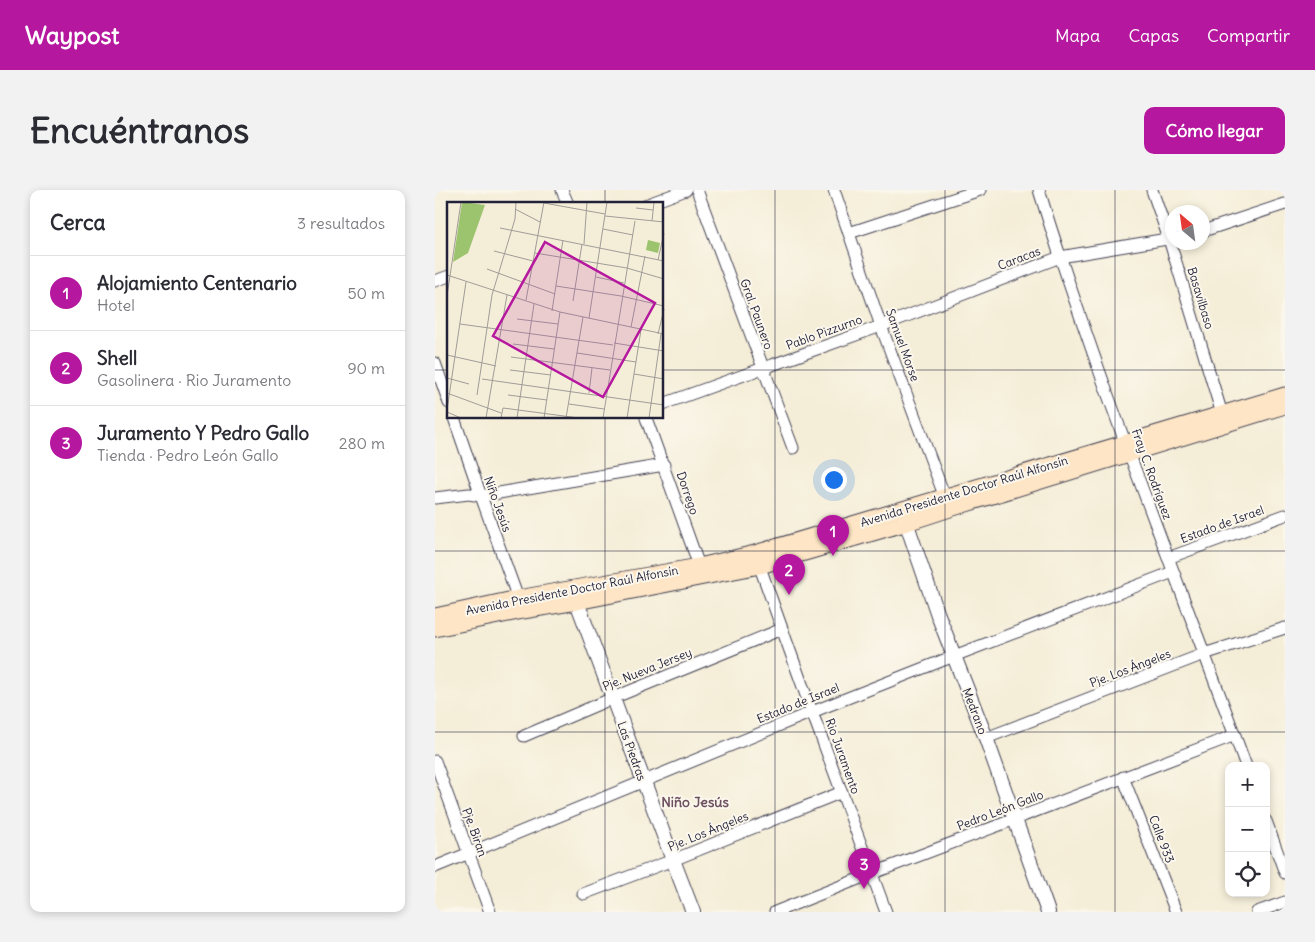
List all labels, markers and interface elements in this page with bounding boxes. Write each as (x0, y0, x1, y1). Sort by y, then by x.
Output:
text: Waypost (25, 20, 119, 50)
text: Mapa (1055, 24, 1100, 47)
text: Capas (1128, 24, 1179, 47)
text: Compartir (1207, 24, 1290, 47)
button: Cómo llegar (1144, 107, 1285, 154)
text: Encuéntranos (30, 108, 249, 152)
inset map (447, 202, 664, 419)
north arrow (1165, 205, 1210, 250)
text: Cerca (50, 209, 105, 236)
text: 3 resultados (297, 213, 385, 233)
street label: Caracas (996, 243, 1042, 273)
street label: Basavilbaso (1184, 265, 1218, 331)
text: Alojamiento Centenario (97, 271, 297, 295)
street label: Gral. Paunero (737, 277, 777, 352)
text: 1 (63, 283, 69, 303)
text: 50 m (347, 283, 385, 303)
text: Hotel (97, 295, 135, 315)
street label: Samuel Morse (883, 307, 923, 383)
street label: Pablo Pizzurno (784, 311, 864, 353)
text: Shell (97, 346, 137, 370)
text: 2 (62, 358, 70, 378)
text: 90 m (347, 358, 385, 378)
text: Gasolinera · Rio Juramento (97, 370, 291, 390)
text: Juramento Y Pedro Gallo (97, 421, 309, 445)
street label: Fray C. Rodríguez (1129, 427, 1175, 522)
text: 3 (61, 433, 71, 453)
text: 280 m (339, 433, 385, 453)
text: Tienda · Pedro León Gallo (97, 445, 279, 465)
street label: Avenida Presidente Doctor Raúl Alfonsín (859, 452, 1070, 530)
your location (821, 467, 847, 493)
street label: Dorrego (674, 469, 702, 517)
street label: Niño Jesús (481, 474, 515, 534)
street label: Estado de Israel (1178, 502, 1266, 546)
pin: 1 (817, 515, 849, 556)
pin: 2 (773, 554, 805, 595)
street label: Avenida Presidente Doctor Raúl Alfonsín (465, 562, 679, 618)
street label: Pje. Nueva Jersey (600, 644, 694, 694)
street label: Pje. Los Ángeles (1087, 646, 1173, 690)
street label: Estado de Israel (755, 680, 841, 726)
street label: Medrano (959, 686, 991, 737)
street label: Rio Juramento (822, 716, 864, 796)
street label: Las Piedras (614, 719, 650, 783)
map controls (1225, 762, 1270, 897)
button: + (1225, 762, 1270, 807)
street label: Pedro León Gallo (955, 787, 1046, 833)
district label: Niño Jesús (661, 793, 729, 811)
street label: Pje. Biran (459, 806, 491, 858)
button: − (1225, 807, 1270, 852)
street label: Pje. Los Ángeles (666, 808, 750, 854)
street label: Calle 933 (1146, 813, 1178, 865)
pin: 3 (848, 848, 880, 889)
button: locate (1225, 852, 1270, 897)

